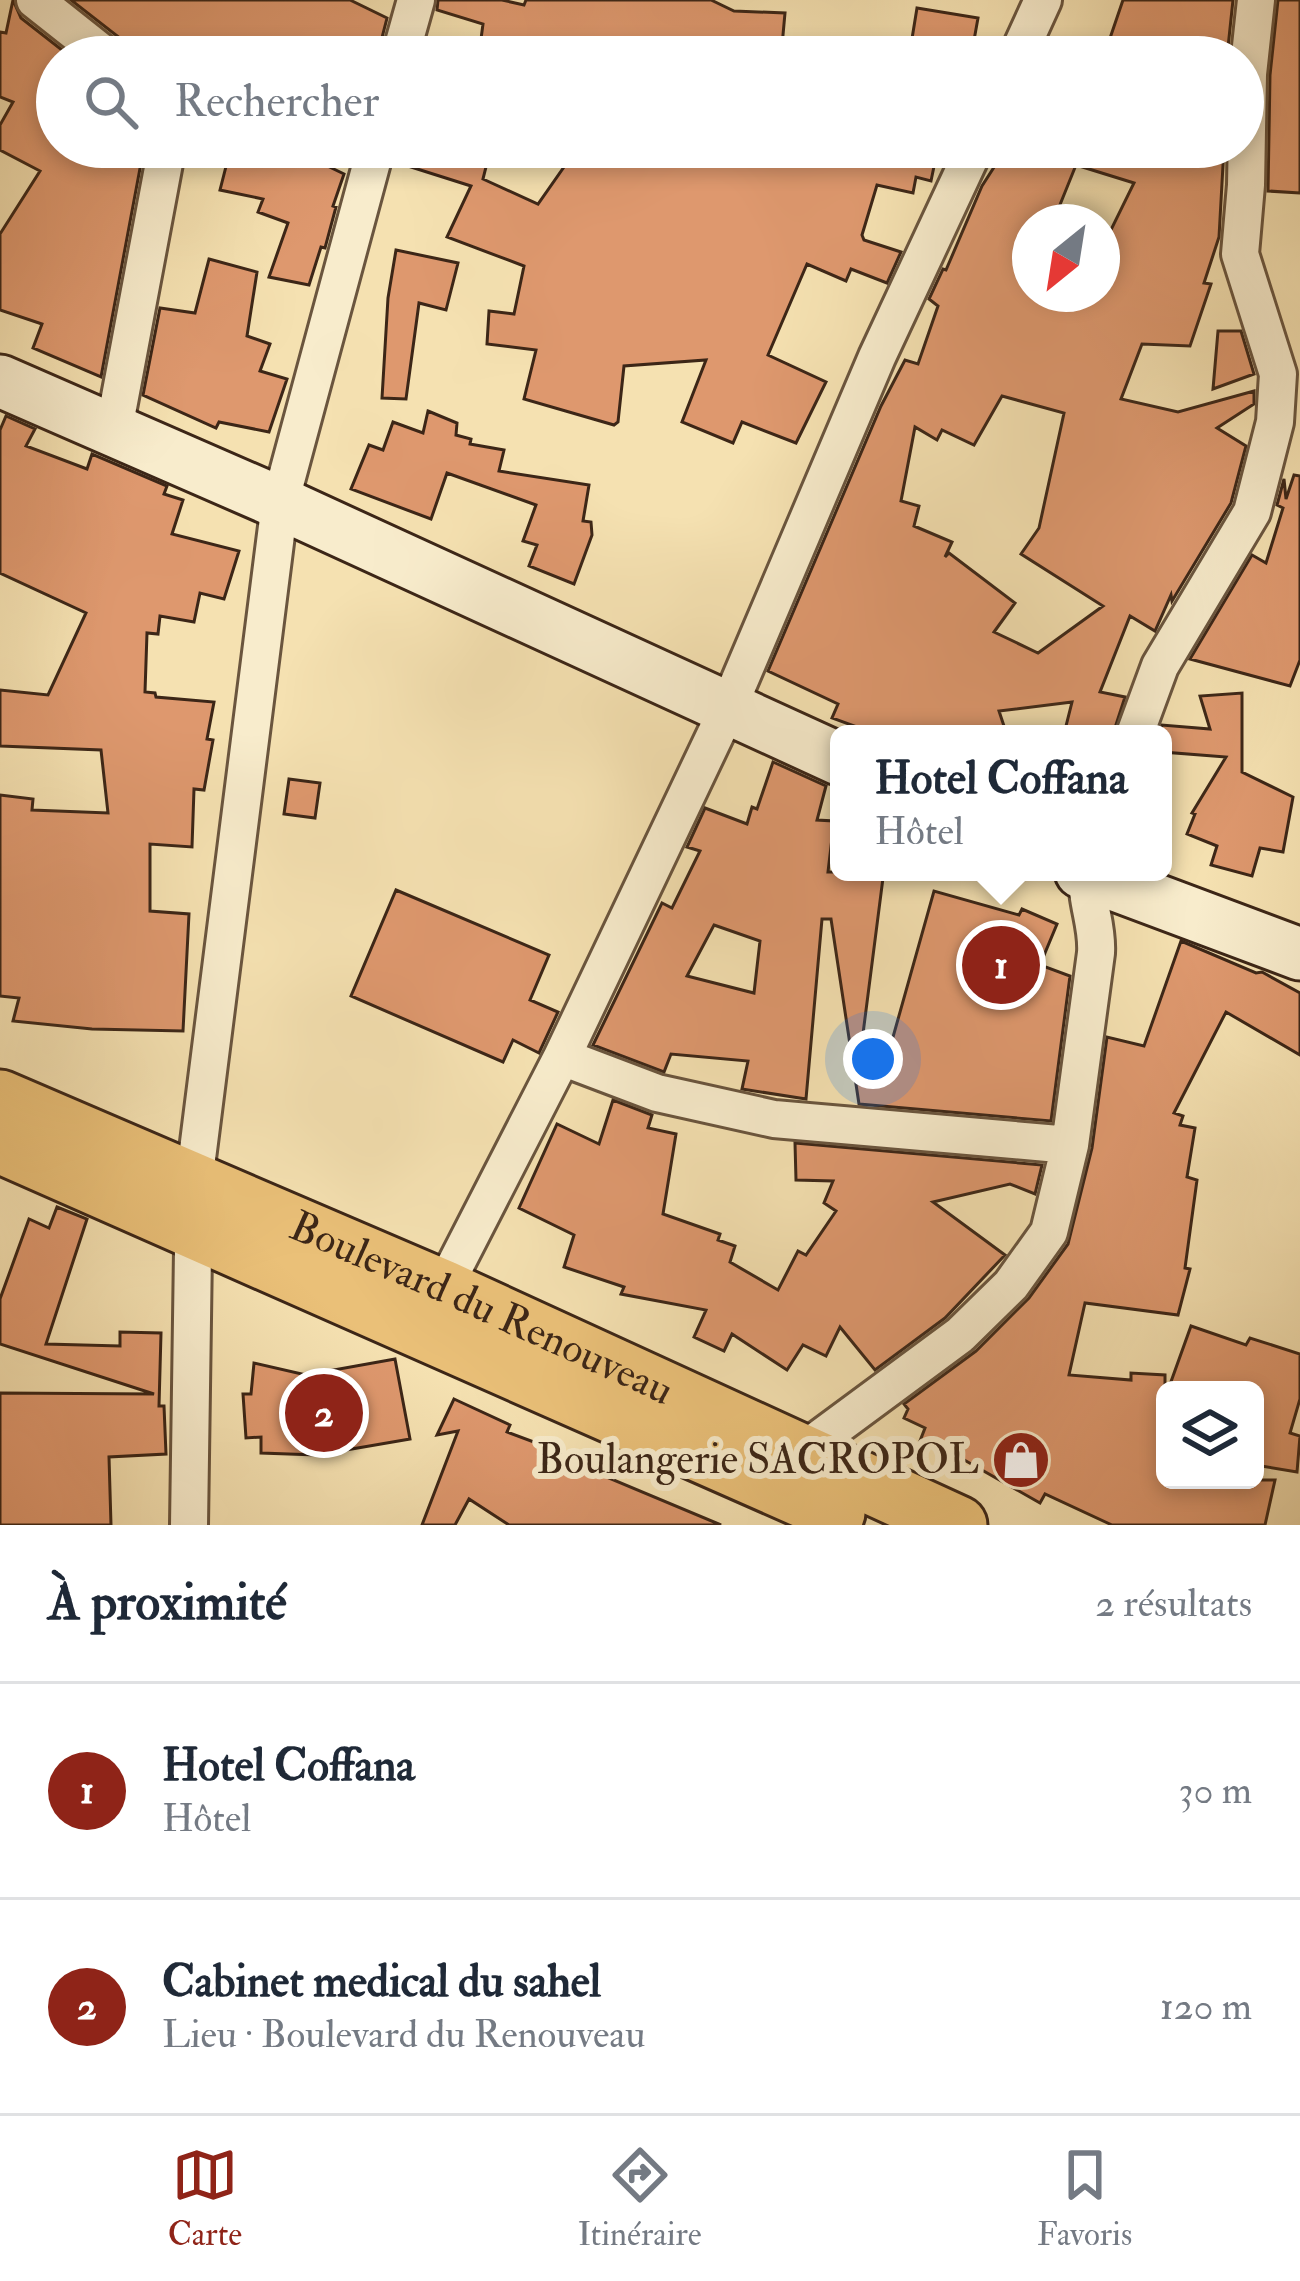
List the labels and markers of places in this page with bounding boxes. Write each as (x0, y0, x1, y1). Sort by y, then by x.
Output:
pin: 1 (962, 920, 1040, 1010)
pin: 2 (285, 1368, 363, 1458)
shop icon: Boulangerie SACROPOL (990, 1429, 1052, 1491)
place label: Boulangerie SACROPOL (537, 1434, 979, 1486)

